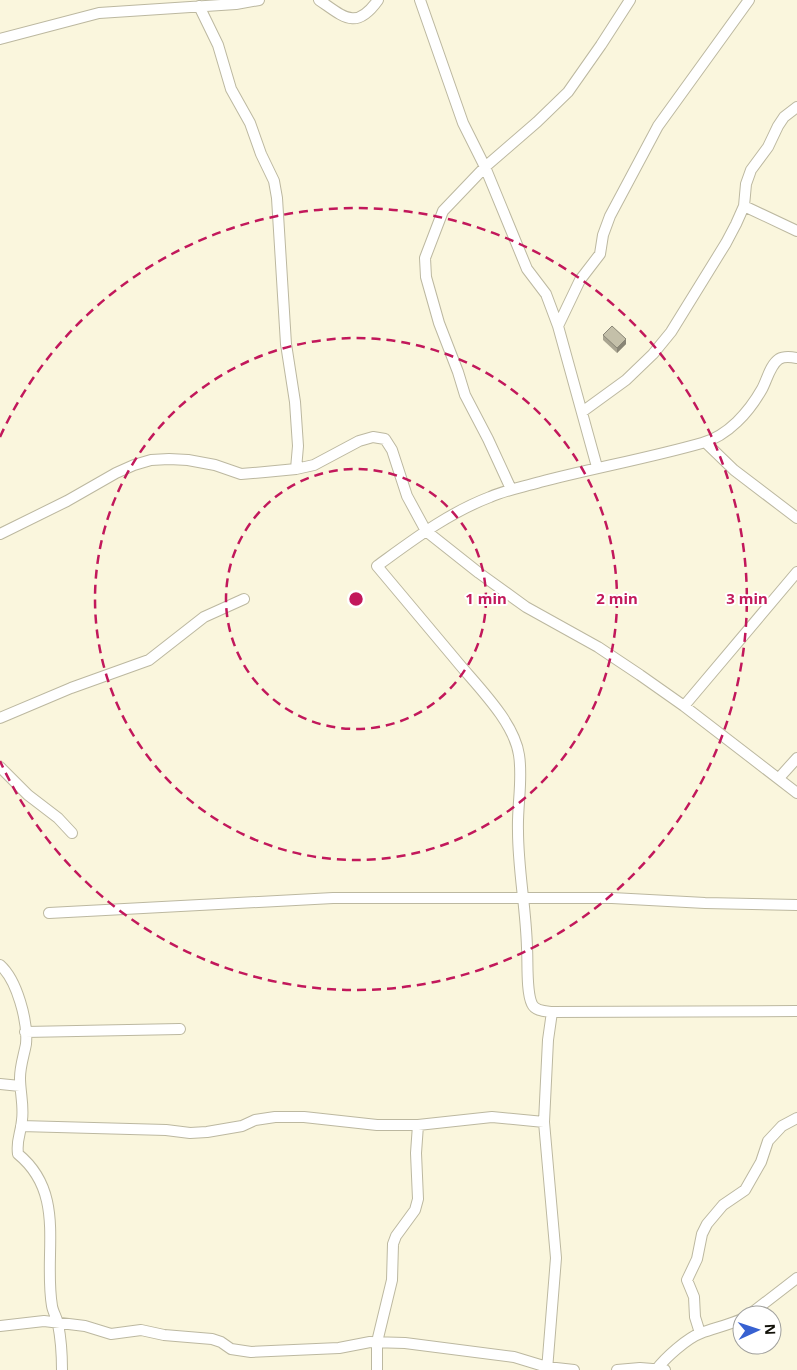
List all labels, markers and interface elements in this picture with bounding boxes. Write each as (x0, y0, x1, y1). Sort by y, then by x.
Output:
text: 1 min (465, 588, 507, 608)
text: 2 min (596, 588, 638, 608)
text: 3 min (726, 588, 768, 608)
centre of rings (347, 590, 365, 608)
north arrow (732, 1305, 782, 1355)
text: N (761, 1323, 780, 1335)

